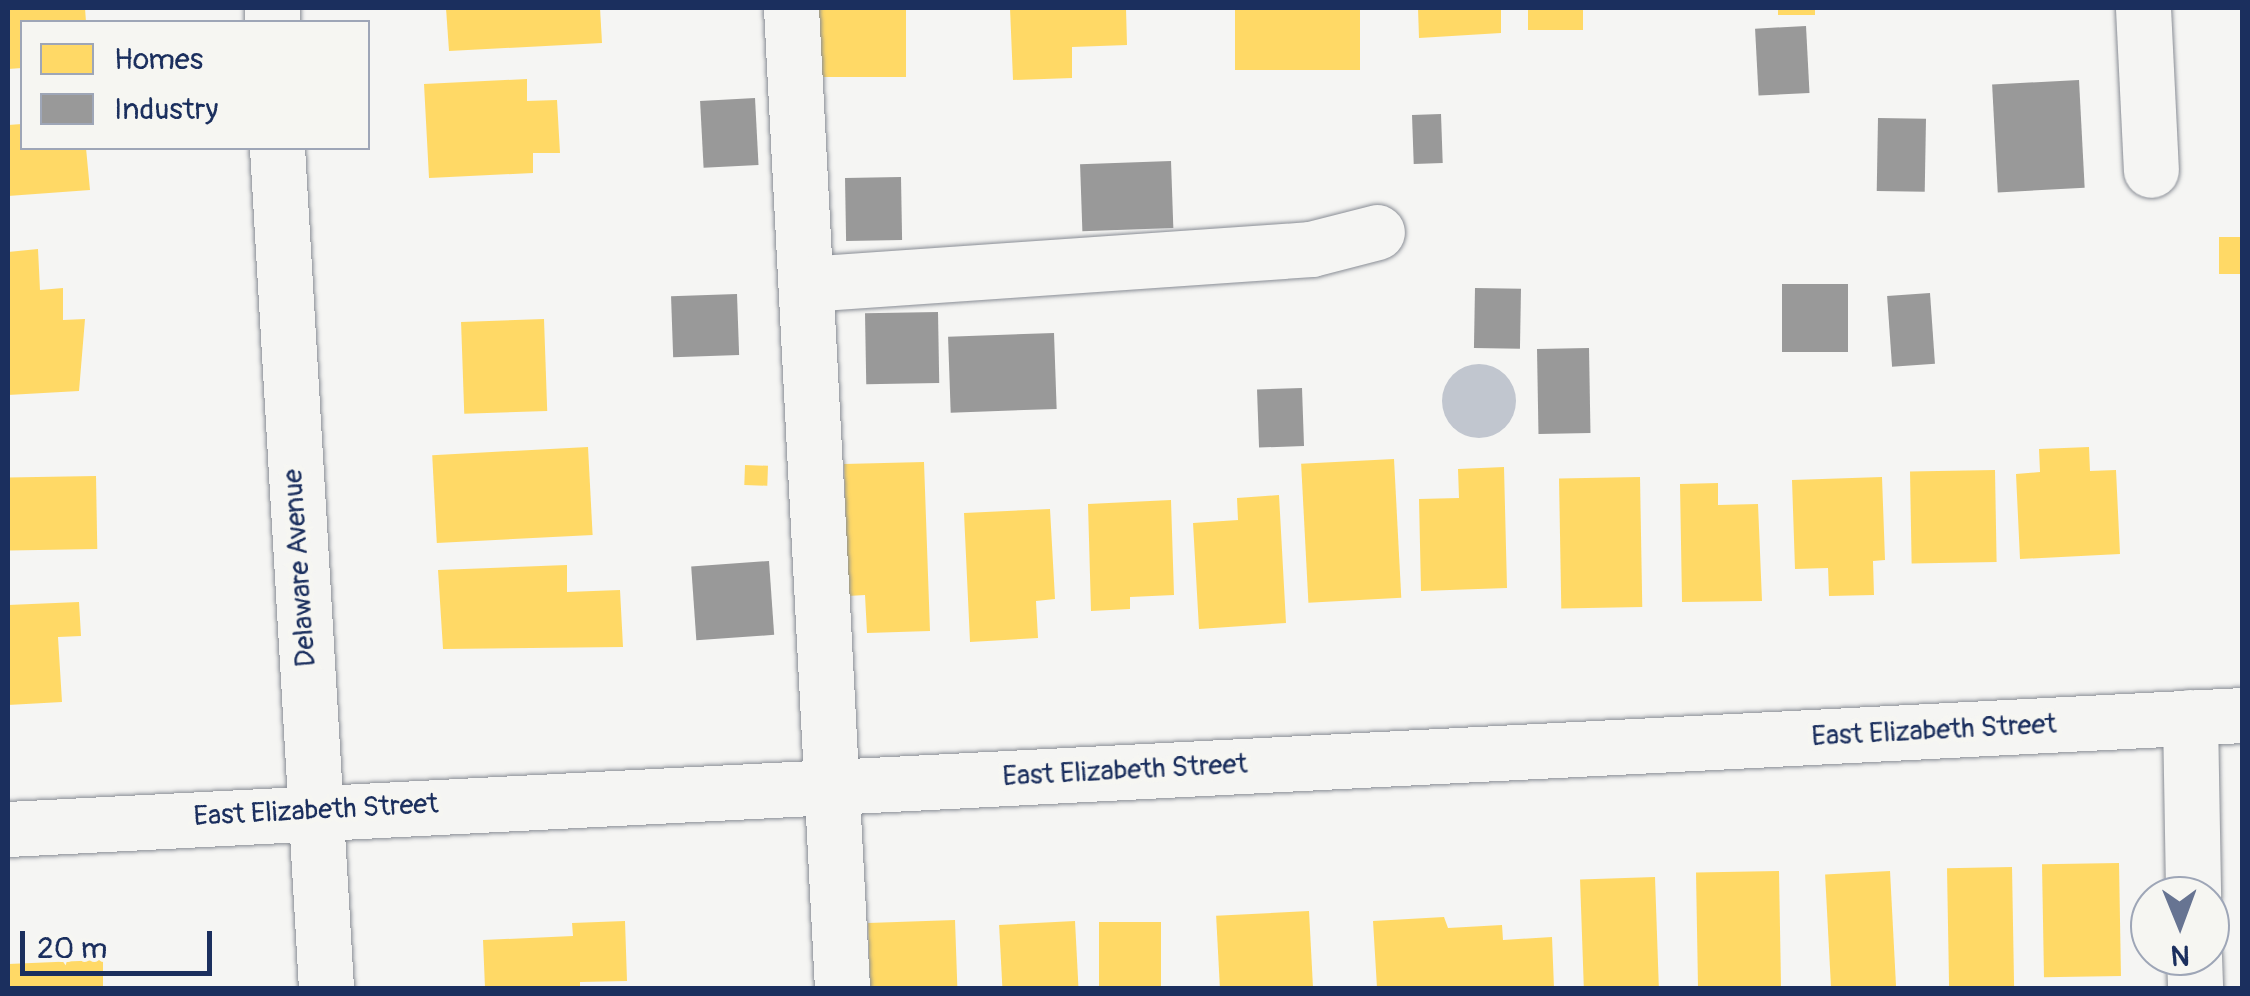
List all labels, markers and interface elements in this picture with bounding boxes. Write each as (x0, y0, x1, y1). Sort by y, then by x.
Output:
legend (20, 20, 370, 150)
text: Homes (114, 41, 203, 78)
text: Industry (114, 91, 218, 128)
street label: Delaware Avenue (276, 468, 324, 668)
street label: East Elizabeth Street (1811, 708, 2057, 754)
street label: East Elizabeth Street (1002, 748, 1248, 794)
street label: East Elizabeth Street (193, 788, 439, 834)
north arrow (2130, 876, 2230, 976)
scale bar (25, 911, 218, 973)
text: 20 m (37, 930, 107, 967)
text: N (2171, 937, 2190, 972)

